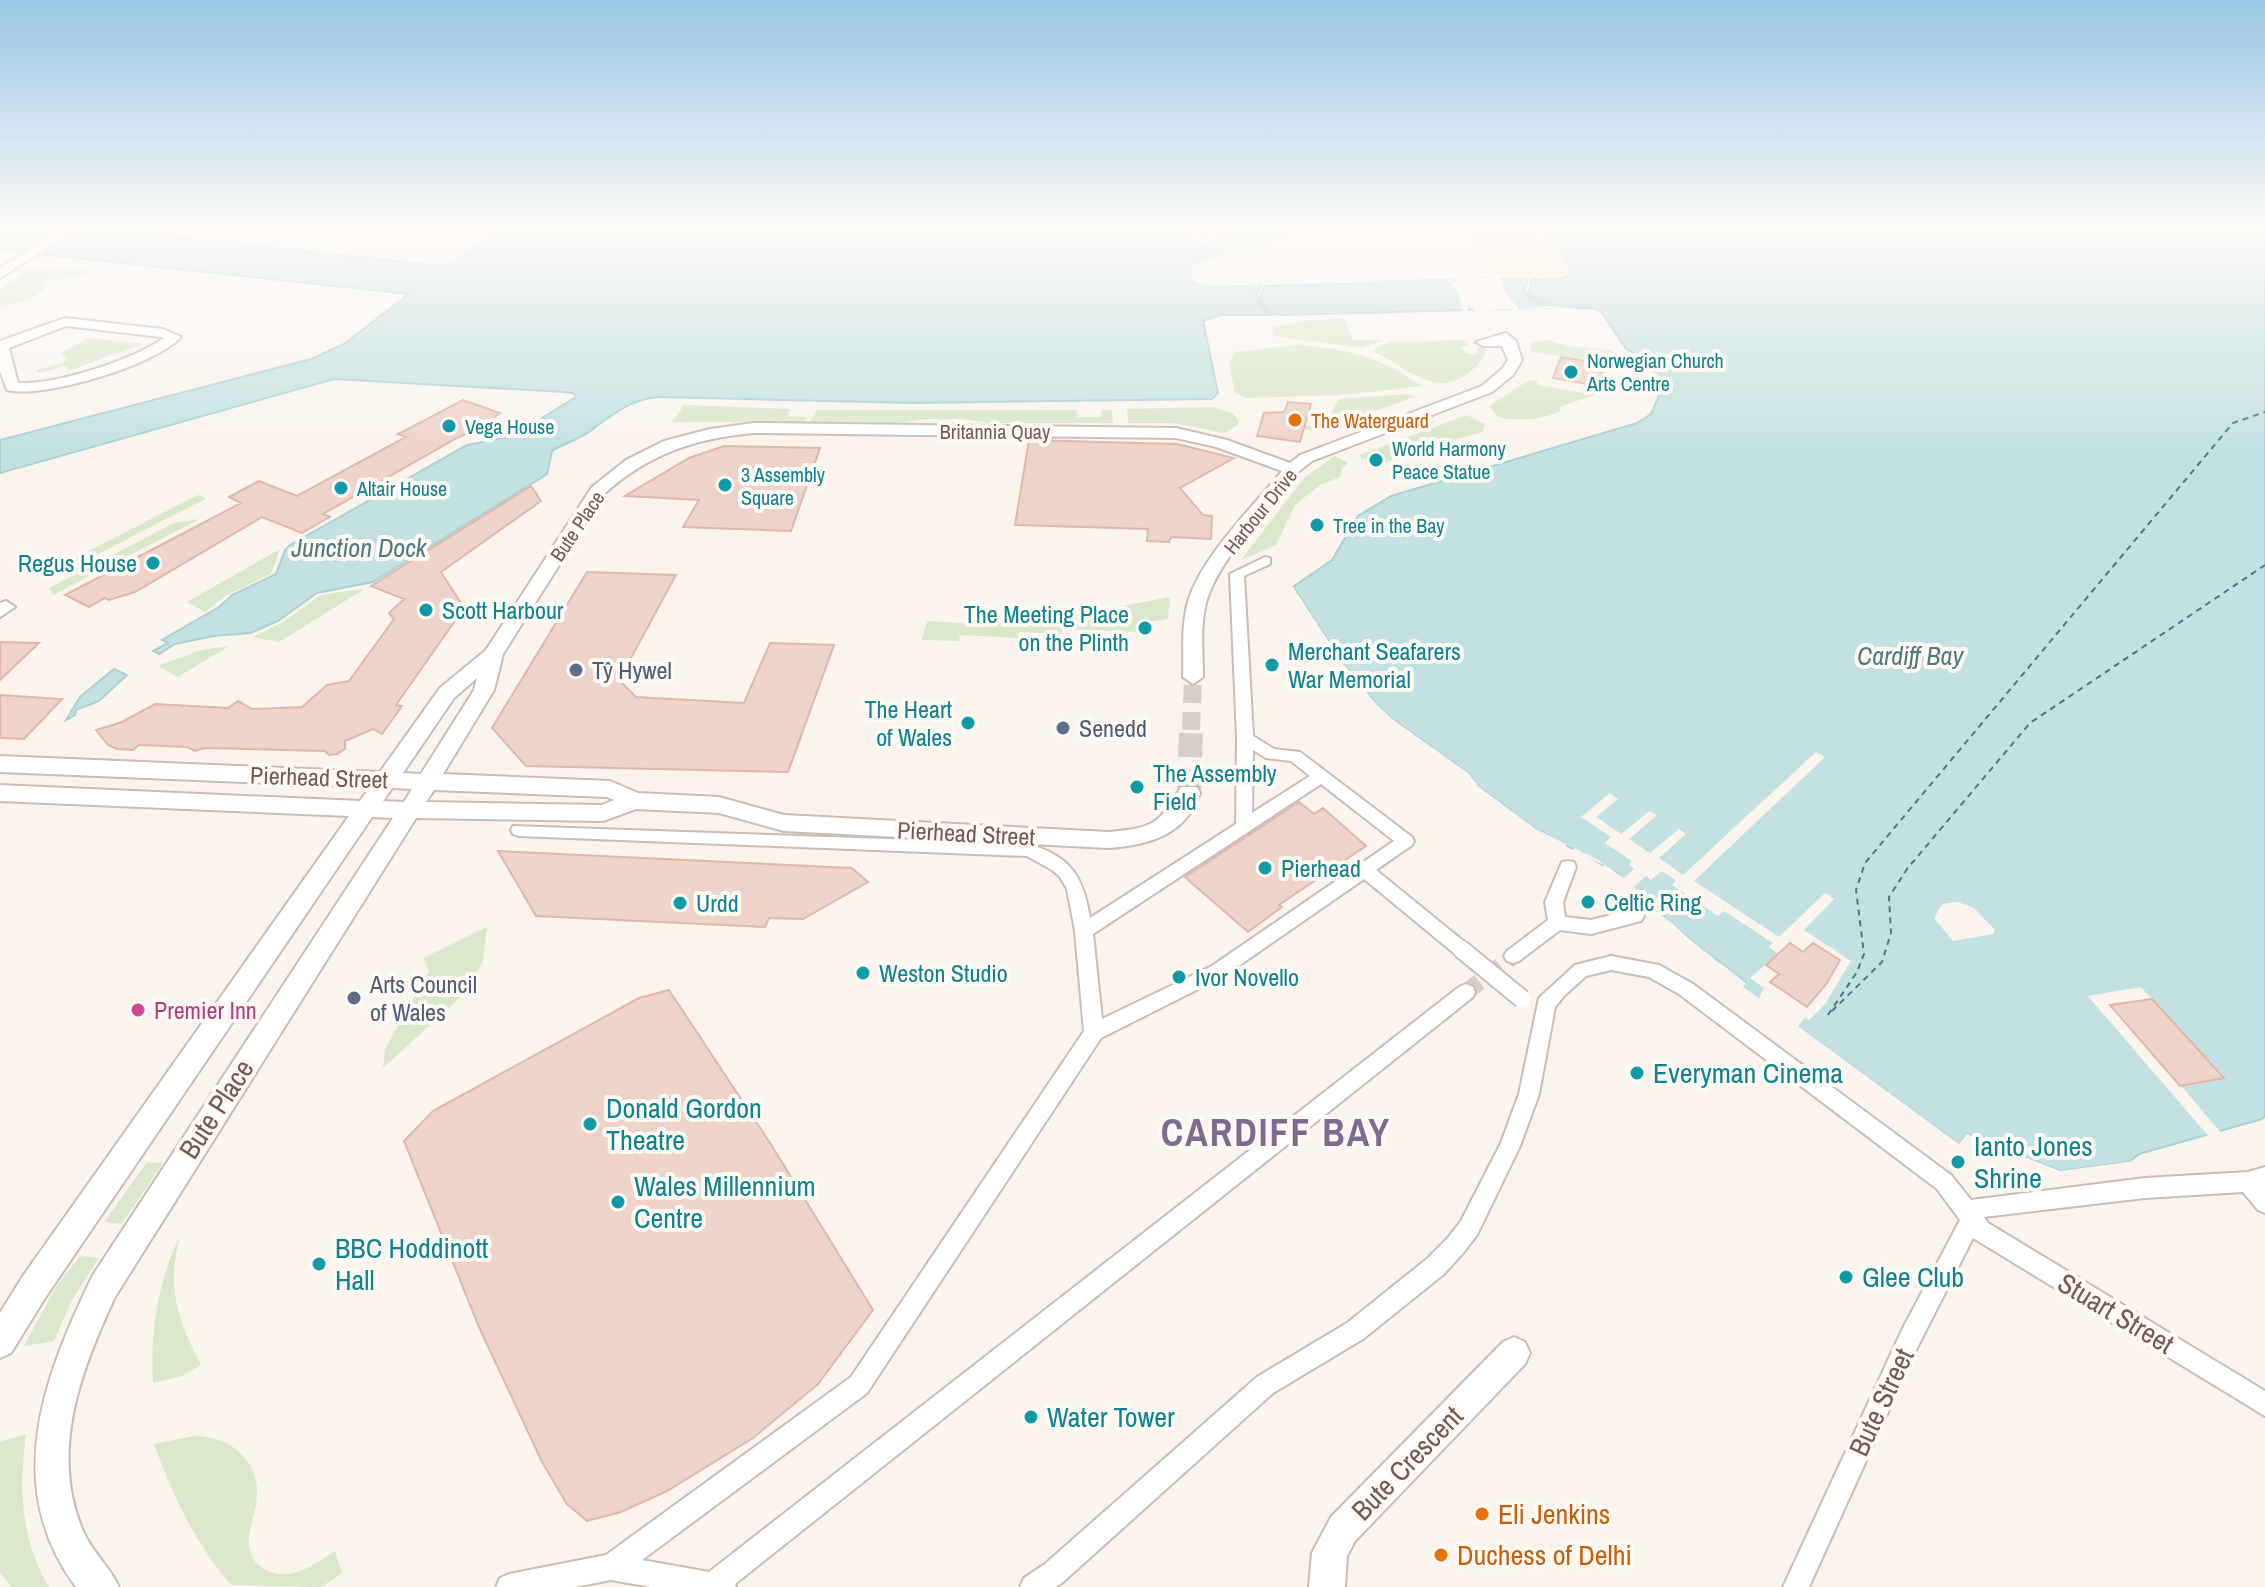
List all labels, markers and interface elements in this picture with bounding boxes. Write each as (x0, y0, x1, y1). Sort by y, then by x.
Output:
place label: Norwegian Church Arts Centre (1586, 347, 1724, 397)
marker: Norwegian Church Arts Centre (1562, 363, 1580, 381)
place label: The Waterguard (1311, 407, 1429, 434)
marker: The Waterguard (1286, 411, 1304, 429)
place label: Vega House (465, 413, 554, 440)
marker: Vega House (440, 417, 458, 435)
street label: Britannia Quay (940, 418, 1051, 445)
place label: World Harmony Peace Statue (1392, 435, 1506, 485)
marker: World Harmony Peace Statue (1367, 451, 1385, 469)
place label: 3 Assembly Square (741, 461, 826, 511)
street label: Harbour Drive (1217, 462, 1303, 560)
place label: Altair House (356, 475, 447, 502)
marker: 3 Assembly Square (716, 476, 734, 494)
marker: Altair House (332, 479, 350, 497)
street label: Bute Place (544, 486, 610, 566)
place label: Tree in the Bay (1333, 512, 1445, 539)
marker: Tree in the Bay (1308, 516, 1326, 534)
water label: Junction Dock (290, 530, 428, 565)
place label: Regus House (18, 547, 137, 579)
marker: Regus House (144, 554, 162, 572)
place label: Scott Harbour (442, 594, 564, 626)
place label: The Meeting Place on the Plinth (964, 598, 1129, 658)
marker: Scott Harbour (417, 601, 435, 619)
marker: The Meeting Place on the Plinth (1136, 619, 1154, 637)
place label: Merchant Seafarers War Memorial (1288, 635, 1461, 695)
water label: Cardiff Bay (1857, 638, 1964, 673)
place label: Tŷ Hywel (592, 654, 672, 686)
marker: Merchant Seafarers War Memorial (1263, 656, 1281, 674)
marker: Tŷ Hywel (567, 661, 585, 679)
place label: The Heart of Wales (864, 693, 953, 753)
place label: Senedd (1079, 712, 1147, 744)
marker: The Heart of Wales (959, 714, 977, 732)
marker: Senedd (1054, 719, 1072, 737)
place label: The Assembly Field (1153, 757, 1277, 817)
street label: Pierhead Street (250, 759, 389, 795)
marker: The Assembly Field (1128, 778, 1146, 796)
street label: Pierhead Street (896, 813, 1036, 853)
place label: Pierhead (1281, 852, 1361, 884)
marker: Pierhead (1256, 859, 1274, 877)
place label: Celtic Ring (1604, 886, 1701, 918)
place label: Urdd (696, 887, 739, 919)
marker: Celtic Ring (1579, 893, 1597, 911)
marker: Urdd (671, 894, 689, 912)
place label: Weston Studio (879, 957, 1008, 989)
place label: Ivor Novello (1195, 961, 1299, 993)
marker: Weston Studio (854, 964, 872, 982)
place label: Arts Council of Wales (369, 968, 477, 1028)
marker: Ivor Novello (1170, 968, 1188, 986)
marker: Arts Council of Wales (345, 989, 363, 1007)
place label: Premier Inn (154, 994, 257, 1026)
marker: Premier Inn (129, 1001, 147, 1019)
street label: Bute Place (170, 1052, 262, 1166)
place label: Everyman Cinema (1653, 1054, 1843, 1092)
marker: Everyman Cinema (1628, 1064, 1646, 1082)
place label: Donald Gordon Theatre (606, 1089, 762, 1159)
district label: CARDIFF BAY (1161, 1107, 1391, 1158)
marker: Donald Gordon Theatre (581, 1115, 599, 1133)
place label: Ianto Jones Shrine (1974, 1127, 2093, 1197)
marker: Ianto Jones Shrine (1949, 1153, 1967, 1171)
place label: Wales Millennium Centre (634, 1167, 816, 1237)
marker: Wales Millennium Centre (609, 1193, 627, 1211)
place label: BBC Hoddinott Hall (335, 1229, 488, 1299)
marker: BBC Hoddinott Hall (310, 1255, 328, 1273)
place label: Glee Club (1862, 1258, 1964, 1296)
street label: Stuart Street (2051, 1264, 2181, 1362)
marker: Glee Club (1837, 1268, 1855, 1286)
street label: Bute Street (1840, 1342, 1922, 1462)
street label: Bute Crescent (1343, 1397, 1471, 1529)
place label: Water Tower (1047, 1398, 1175, 1436)
marker: Water Tower (1022, 1408, 1040, 1426)
place label: Eli Jenkins (1498, 1495, 1610, 1533)
marker: Eli Jenkins (1473, 1505, 1491, 1523)
place label: Duchess of Delhi (1457, 1536, 1632, 1574)
marker: Duchess of Delhi (1432, 1546, 1450, 1564)

